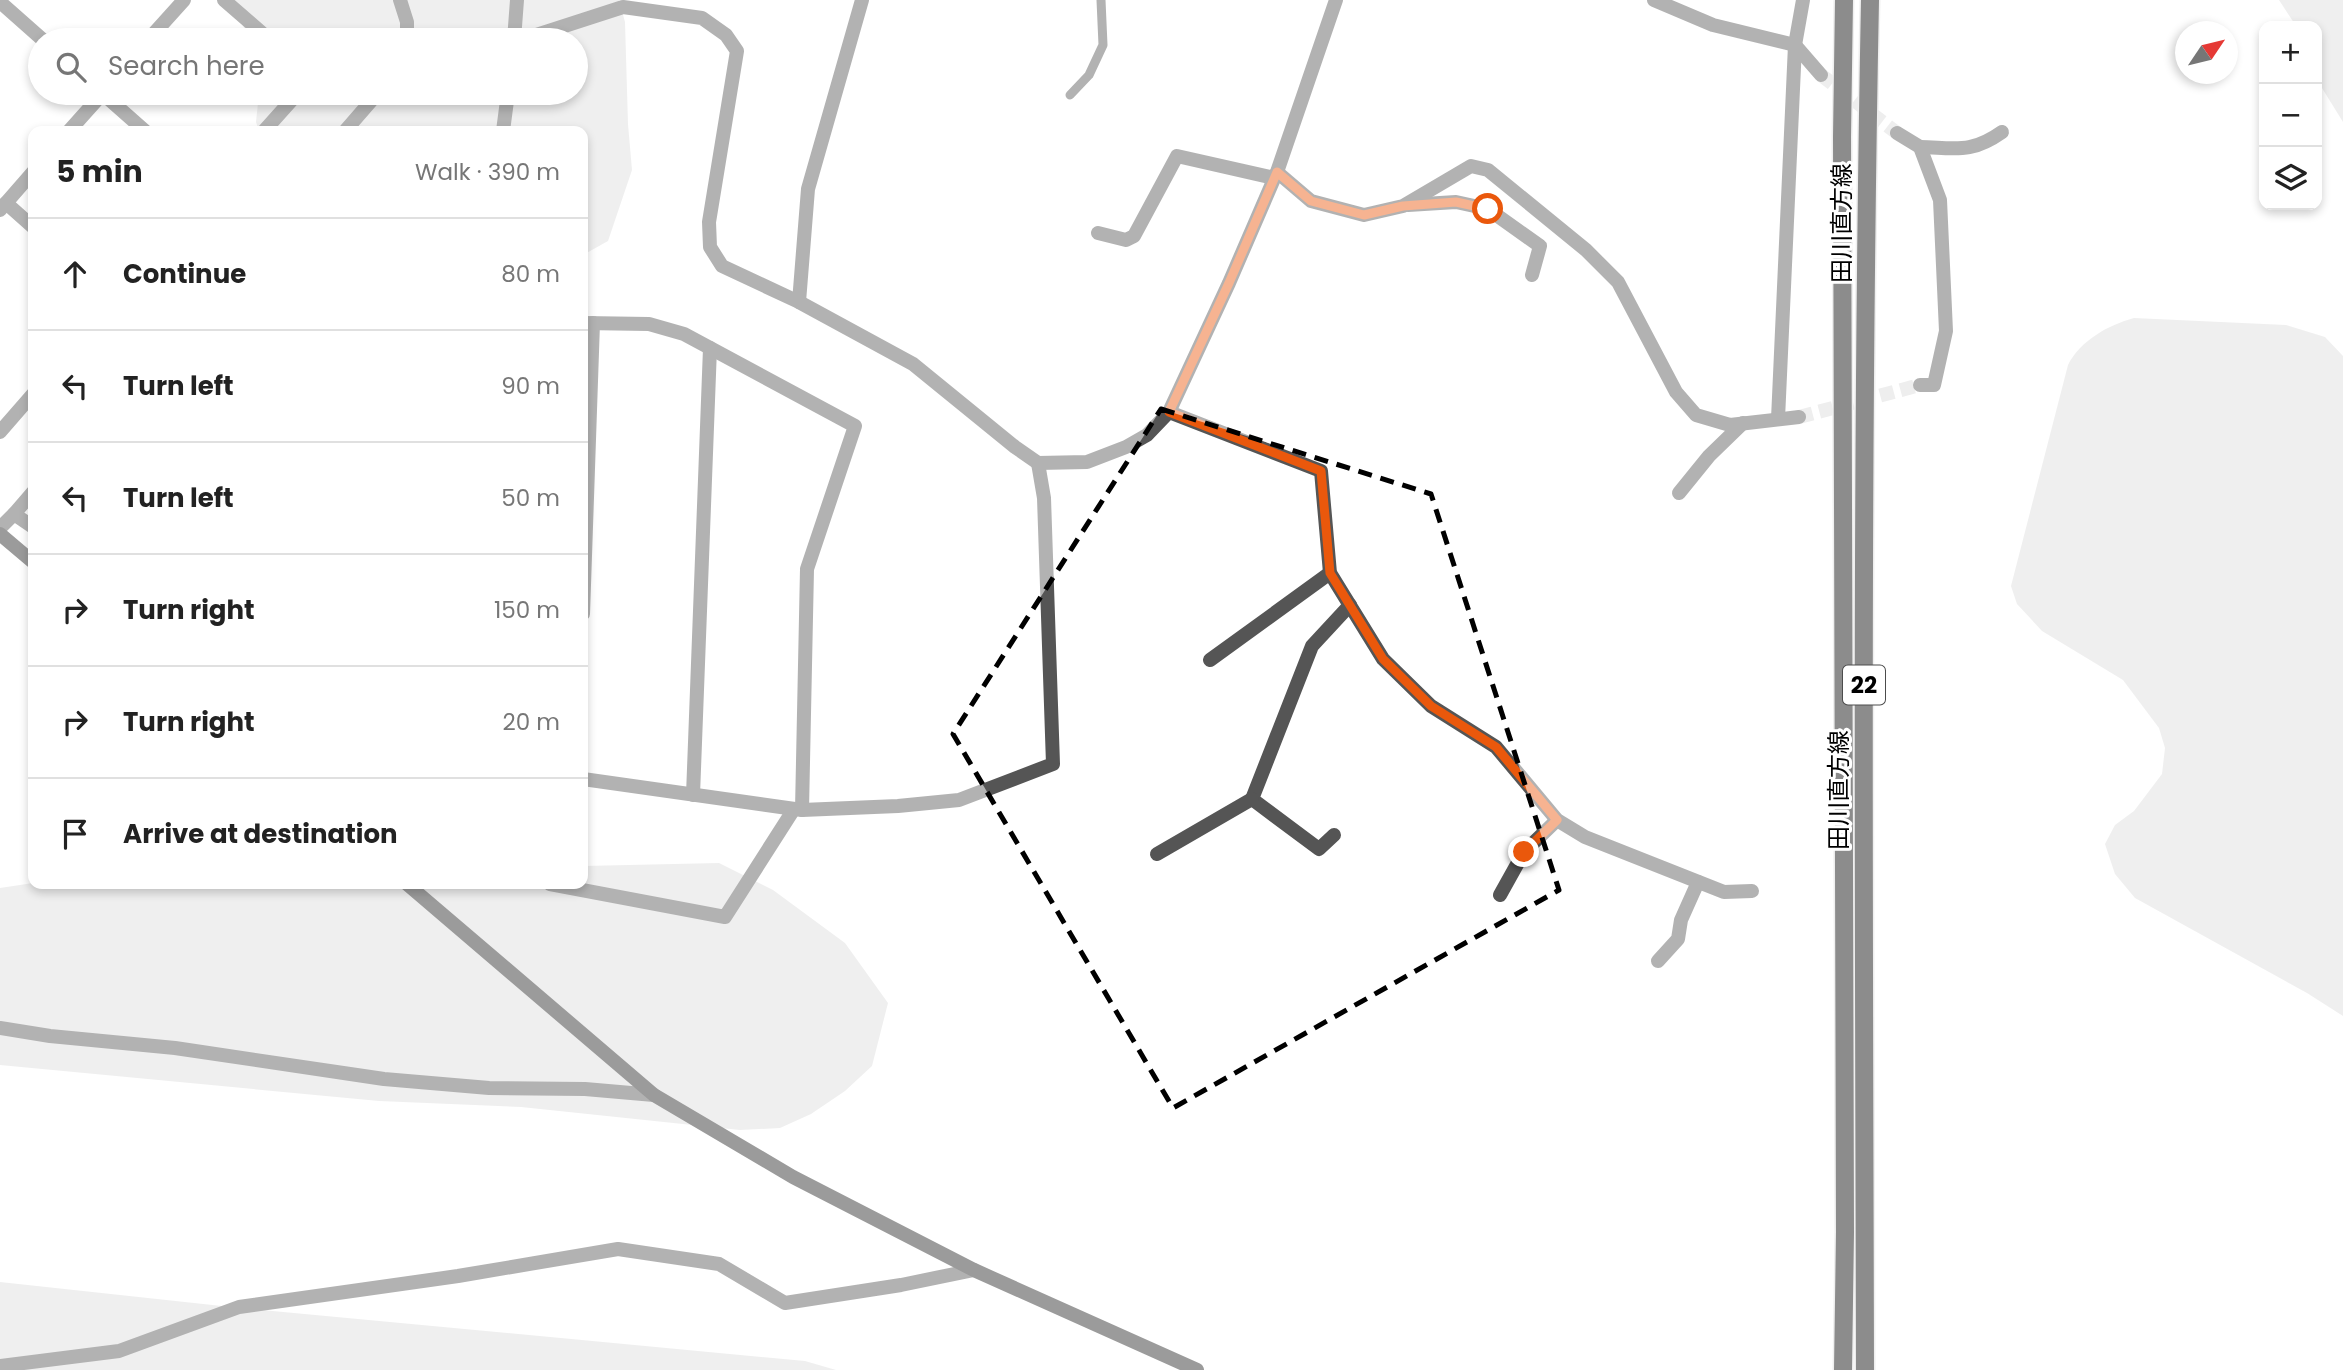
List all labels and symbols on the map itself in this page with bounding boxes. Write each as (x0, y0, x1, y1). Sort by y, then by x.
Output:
north arrow (2175, 21, 2238, 84)
street label: 田川直方線 (1825, 163, 1858, 283)
route start (1472, 193, 1503, 224)
road number: 22 (1843, 666, 1885, 705)
street label: 田川直方線 (1822, 730, 1855, 850)
route end (1508, 836, 1539, 867)

